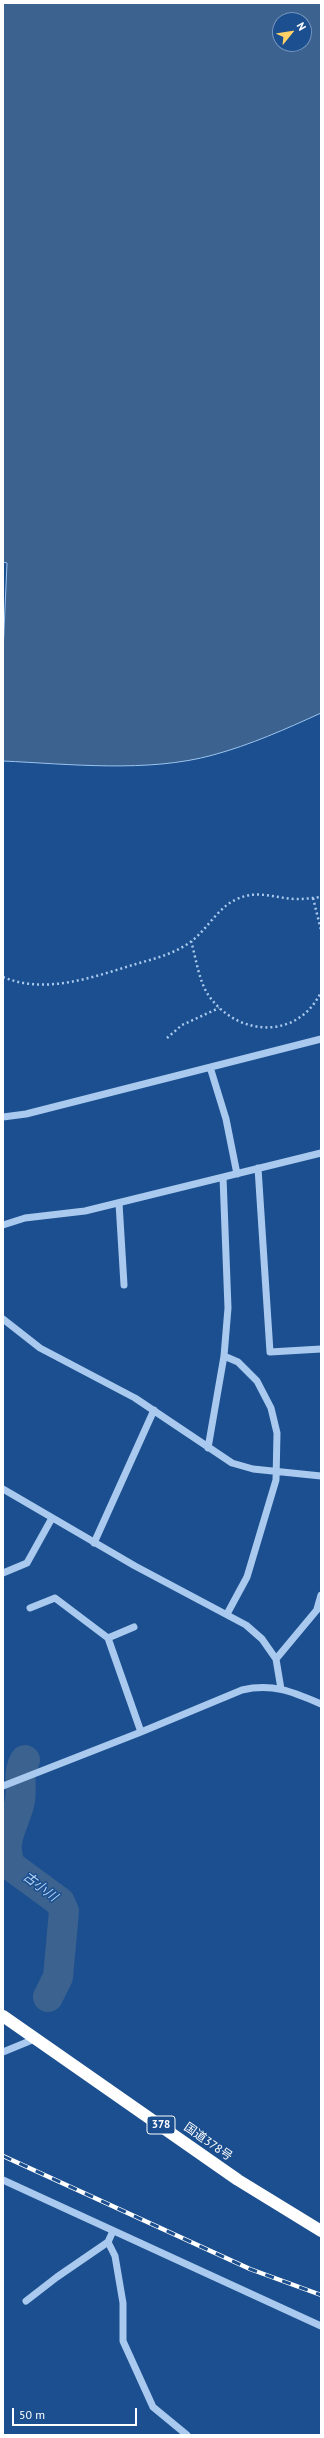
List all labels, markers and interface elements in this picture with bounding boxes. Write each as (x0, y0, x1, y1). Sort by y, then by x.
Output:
north arrow (272, 12, 312, 52)
text: N (294, 20, 309, 33)
water label: 古小川 (20, 1869, 60, 1905)
road number: 378 (147, 2116, 175, 2134)
street label: 国道378号 (181, 2120, 235, 2164)
scale bar (14, 2400, 139, 2426)
text: 50 m (19, 2407, 45, 2422)

